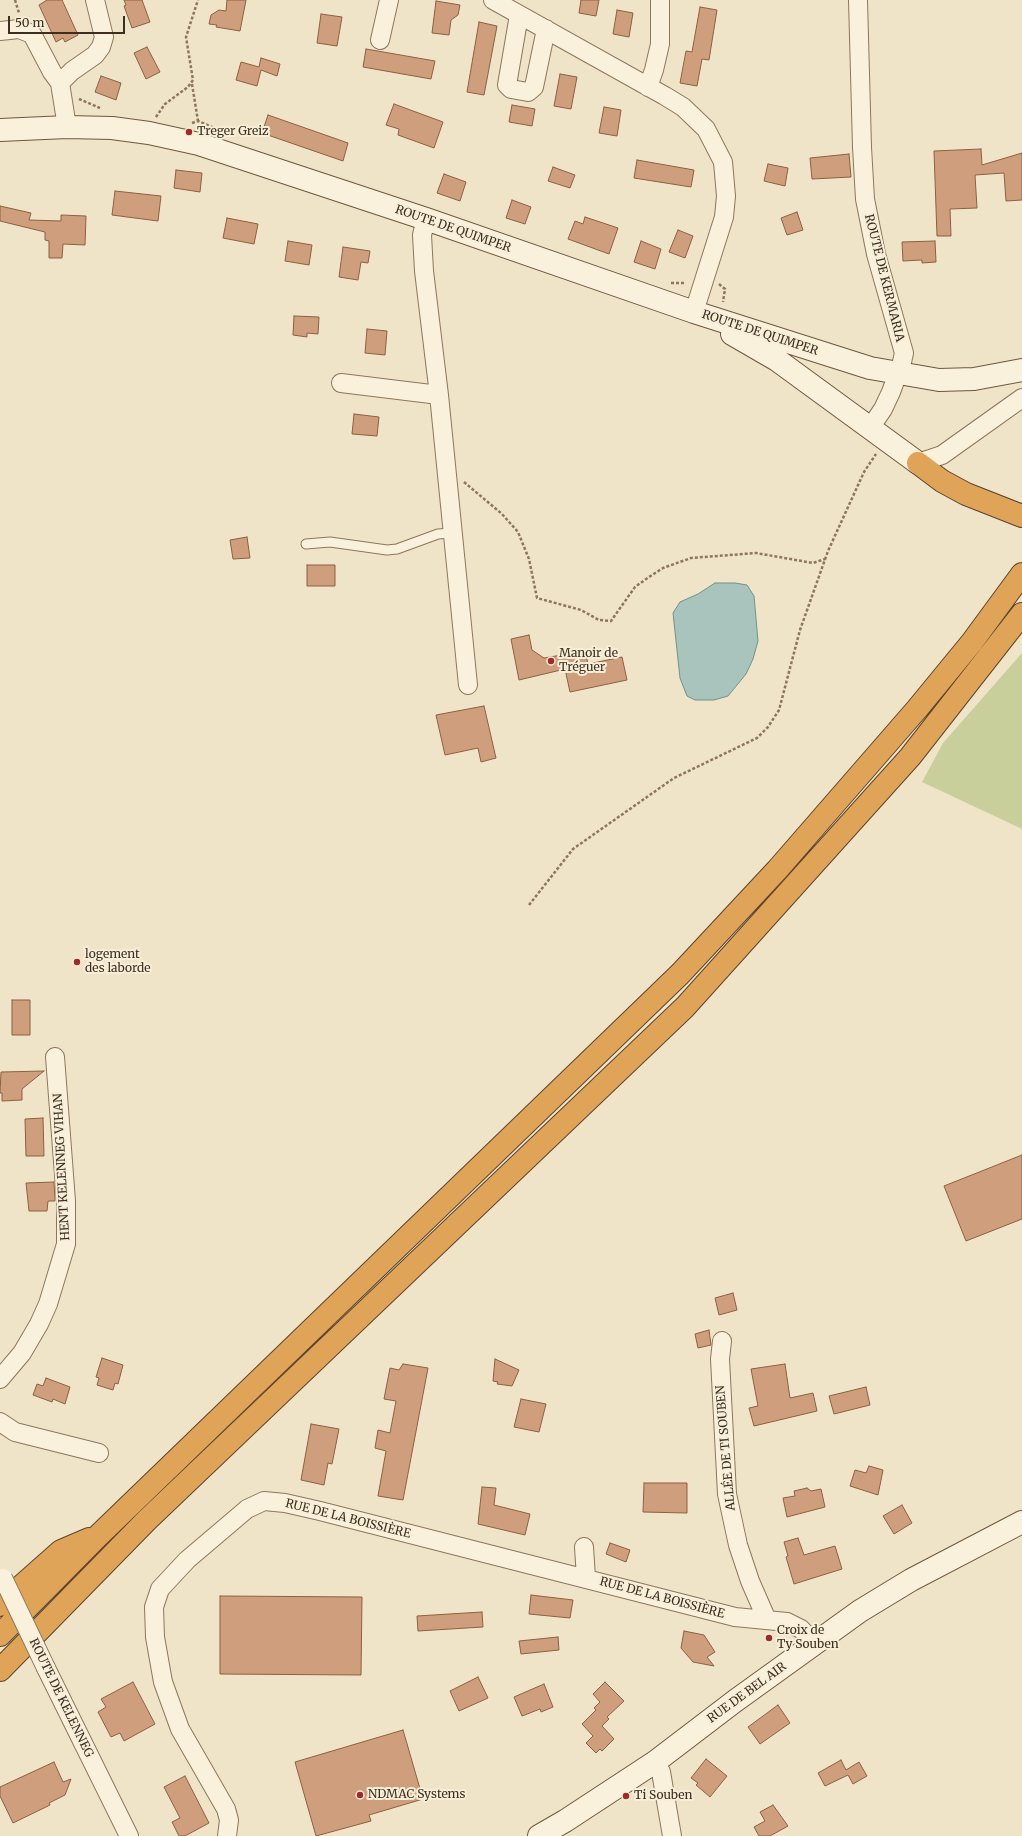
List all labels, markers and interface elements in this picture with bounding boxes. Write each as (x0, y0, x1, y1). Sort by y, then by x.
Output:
scale bar (10, 8, 127, 34)
text: 50 m (15, 15, 44, 30)
place label: Treger Greiz (197, 125, 269, 139)
marker: Treger Greiz (184, 127, 194, 137)
street label: ROUTE DE QUIMPER (393, 202, 513, 256)
street label: ROUTE DE KERMARIA (861, 213, 907, 343)
street label: ROUTE DE QUIMPER (700, 307, 820, 359)
place label: Manoir de Tréguer (559, 647, 618, 675)
marker: Manoir de Tréguer (546, 656, 556, 666)
place label: logement des laborde (85, 948, 151, 976)
marker: logement des laborde (72, 957, 82, 967)
street label: HENT KELENNEG VIHAN (51, 1093, 73, 1241)
street label: ALLÉE DE TI SOUBEN (713, 1385, 739, 1511)
street label: RUE DE LA BOISSIÈRE (284, 1496, 412, 1542)
street label: RUE DE LA BOISSIÈRE (598, 1574, 726, 1622)
place label: Croix de Ty Souben (777, 1624, 839, 1652)
marker: Croix de Ty Souben (764, 1633, 774, 1643)
street label: ROUTE DE KELENNEG (26, 1636, 96, 1760)
street label: RUE DE BEL AIR (705, 1660, 789, 1726)
place label: NDMAC Systems (368, 1788, 465, 1802)
place label: Ti Souben (634, 1789, 692, 1803)
marker: NDMAC Systems (355, 1790, 365, 1800)
marker: Ti Souben (621, 1791, 631, 1801)

